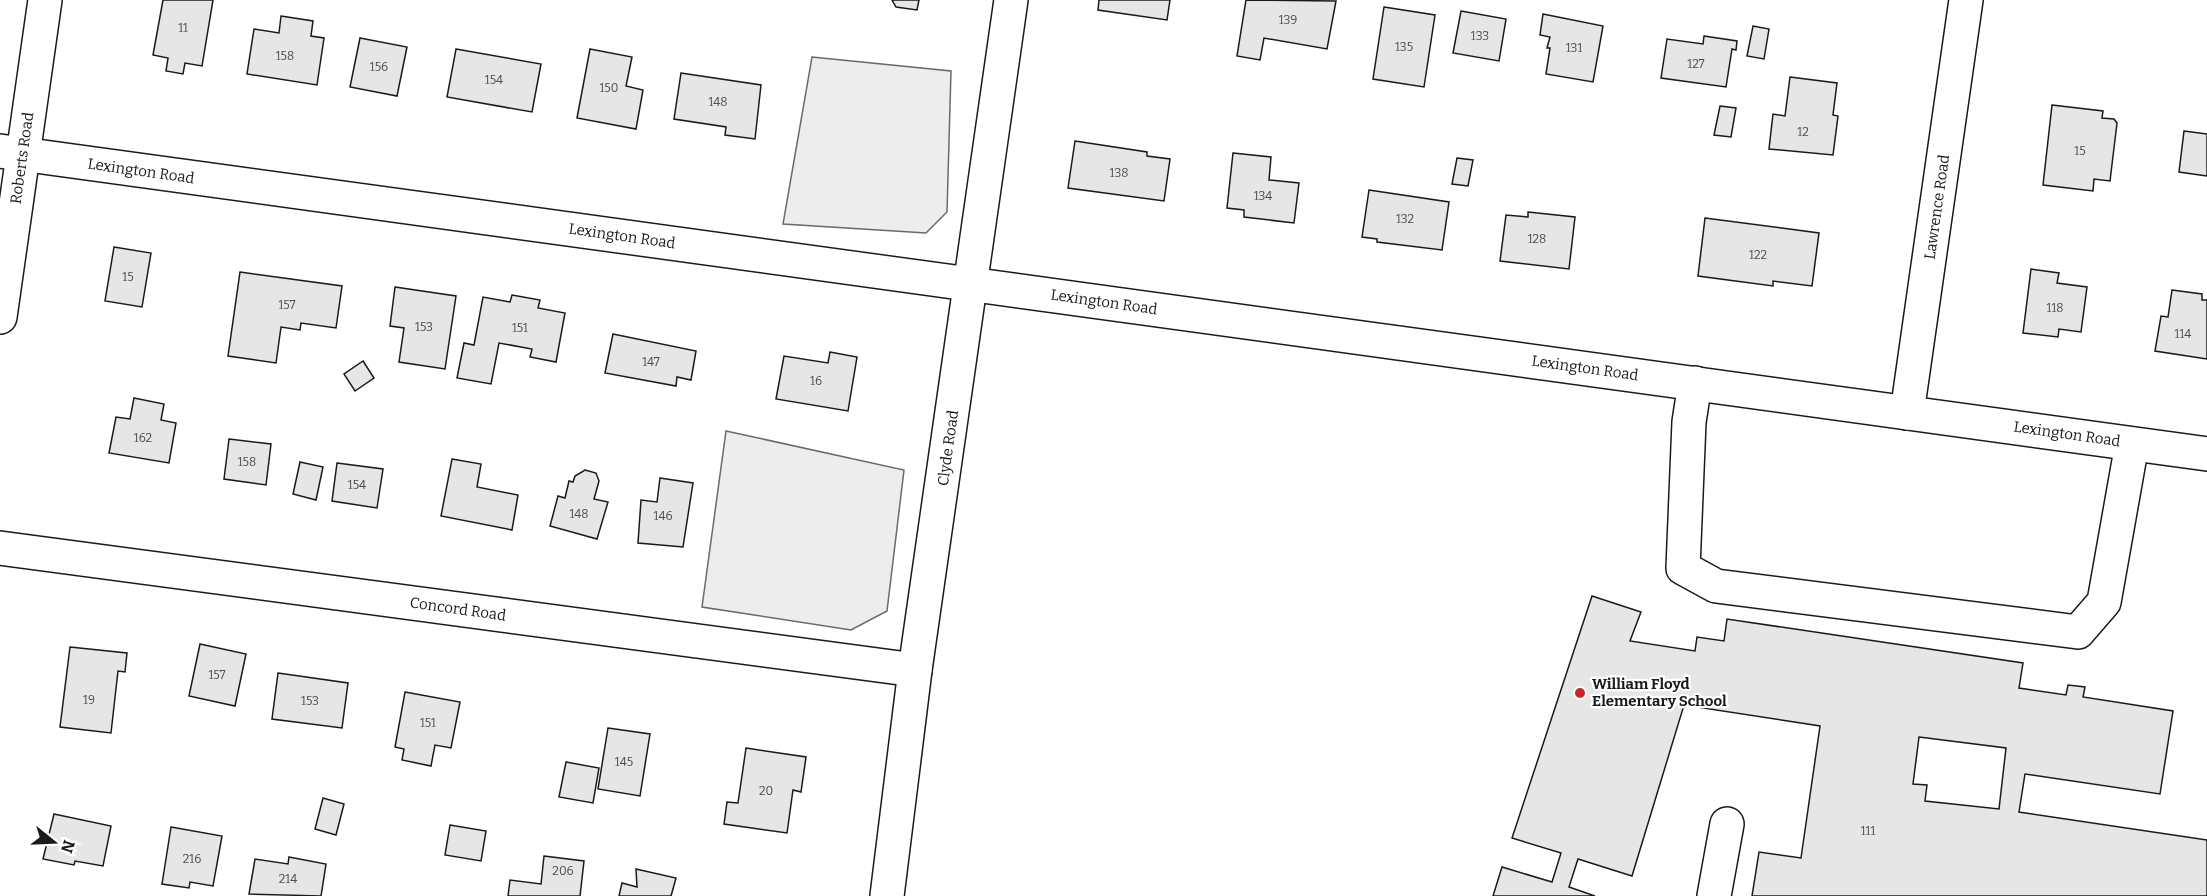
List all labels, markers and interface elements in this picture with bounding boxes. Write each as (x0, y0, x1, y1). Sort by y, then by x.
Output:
house number: 139 (1279, 13, 1297, 27)
house number: 11 (178, 21, 188, 35)
house number: 133 (1471, 29, 1489, 43)
house number: 135 (1395, 40, 1413, 54)
house number: 131 (1566, 41, 1582, 55)
house number: 158 (276, 49, 294, 63)
house number: 127 (1687, 57, 1705, 71)
house number: 156 (370, 60, 388, 74)
house number: 154 (485, 73, 503, 87)
house number: 150 (600, 81, 618, 95)
house number: 148 (708, 95, 728, 109)
street label: Roberts Road (7, 111, 37, 205)
house number: 12 (1797, 125, 1809, 139)
house number: 15 (2074, 144, 2086, 158)
street label: Lawrence Road (1921, 153, 1953, 261)
street label: Lexington Road (86, 155, 196, 187)
house number: 138 (1110, 166, 1128, 180)
house number: 134 (1254, 189, 1272, 203)
house number: 132 (1396, 212, 1414, 226)
street label: Lexington Road (567, 220, 677, 252)
house number: 128 (1528, 232, 1546, 246)
house number: 122 (1749, 248, 1767, 262)
house number: 15 (122, 270, 134, 284)
street label: Lexington Road (1049, 286, 1159, 318)
house number: 157 (278, 298, 296, 312)
house number: 118 (2047, 301, 2063, 315)
house number: 153 (415, 320, 433, 334)
house number: 151 (512, 321, 528, 335)
house number: 114 (2175, 327, 2191, 341)
street label: Lexington Road (1530, 352, 1640, 384)
house number: 147 (642, 355, 660, 369)
house number: 16 (810, 374, 822, 388)
street label: Clyde Road (934, 409, 962, 487)
street label: Lexington Road (2012, 418, 2122, 450)
house number: 162 (134, 431, 152, 445)
house number: 158 (238, 455, 256, 469)
house number: 154 (348, 478, 366, 492)
house number: 148 (569, 507, 589, 521)
house number: 146 (654, 509, 672, 523)
street label: Concord Road (409, 593, 507, 625)
house number: 157 (208, 668, 226, 682)
place label: William Floyd Elementary School (1592, 675, 1727, 710)
marker: William Floyd Elementary School (1573, 686, 1587, 700)
house number: 19 (83, 693, 95, 707)
house number: 153 (301, 694, 319, 708)
house number: 151 (420, 716, 436, 730)
house number: 145 (615, 755, 633, 769)
house number: 20 (759, 784, 773, 798)
north arrow (24, 812, 84, 872)
house number: 111 (1861, 824, 1875, 838)
text: N (57, 838, 79, 855)
house number: 216 (183, 852, 201, 866)
house number: 206 (552, 864, 574, 878)
house number: 214 (279, 872, 297, 886)

